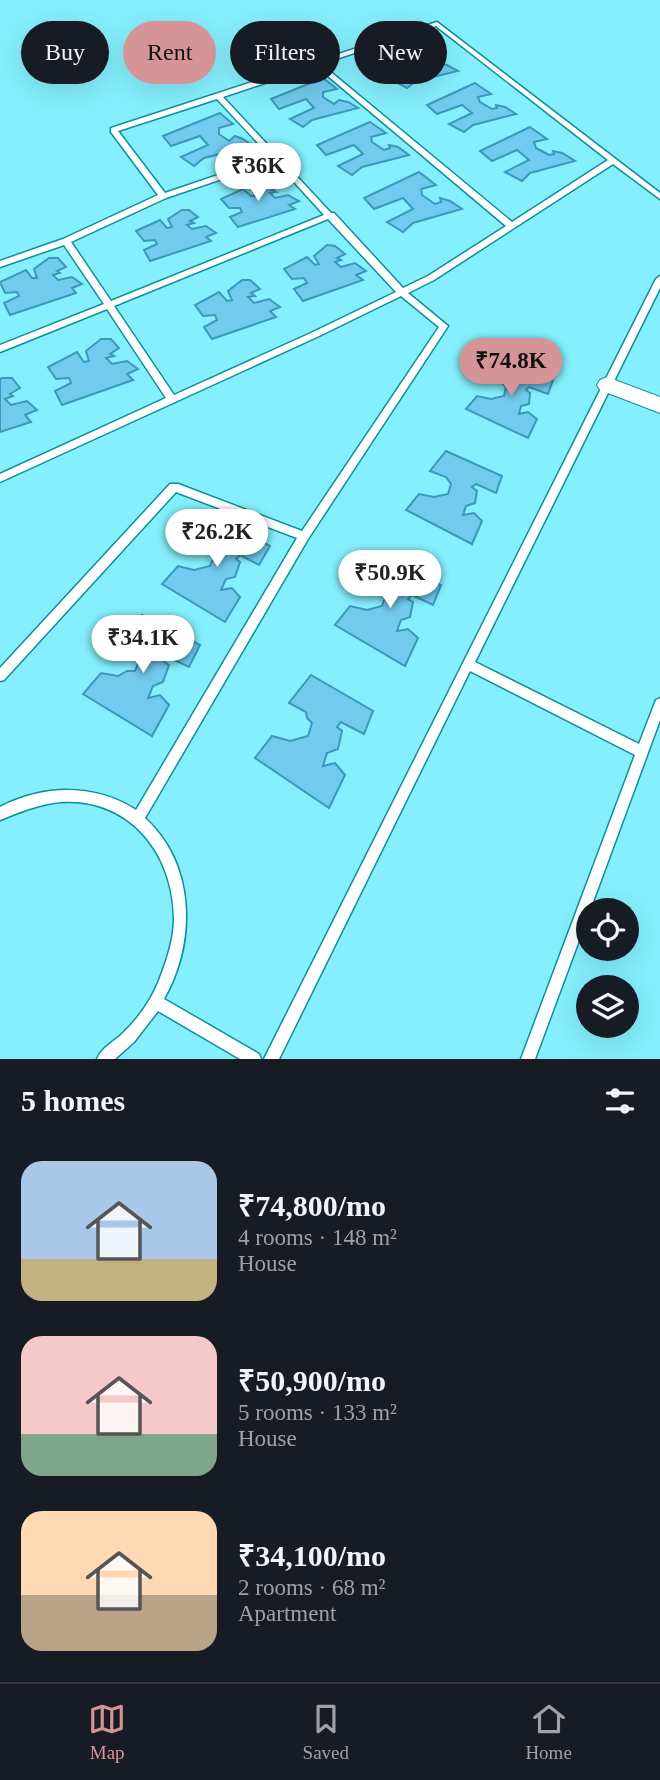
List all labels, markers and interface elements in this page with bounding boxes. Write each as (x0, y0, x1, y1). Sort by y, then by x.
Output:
chip: Buy (21, 21, 109, 84)
chip: Rent (123, 21, 216, 84)
chip: Filters (230, 21, 340, 84)
chip: New (354, 21, 447, 84)
pin: ₹36K (217, 144, 299, 203)
text: ₹36K (231, 153, 285, 178)
pin: ₹74.8K (454, 338, 568, 398)
text: ₹74.8K (475, 348, 547, 373)
pin: ₹26.2K (160, 510, 274, 569)
text: ₹26.2K (181, 519, 253, 544)
pin: ₹50.9K (333, 550, 447, 610)
text: ₹50.9K (354, 560, 426, 585)
pin: ₹34.1K (86, 616, 200, 675)
text: ₹34.1K (107, 625, 179, 650)
map controls (576, 898, 639, 1038)
button: locate (576, 898, 639, 961)
button: layers (576, 975, 639, 1038)
icon: filters (601, 1082, 639, 1120)
text: 5 homes (21, 1084, 125, 1117)
icon: home (77, 1189, 161, 1273)
text: ₹74,800/mo (238, 1189, 386, 1222)
text: 4 rooms · 148 m² (238, 1225, 397, 1250)
text: House (238, 1251, 297, 1276)
icon: home (77, 1364, 161, 1448)
text: ₹50,900/mo (238, 1364, 386, 1397)
text: 5 rooms · 133 m² (238, 1400, 397, 1425)
text: House (238, 1426, 297, 1451)
icon: home (77, 1539, 161, 1623)
text: ₹34,100/mo (238, 1539, 386, 1572)
text: 2 rooms · 68 m² (238, 1575, 385, 1600)
text: Apartment (238, 1601, 336, 1626)
tab: Map (88, 1700, 126, 1764)
tab: Saved (303, 1700, 349, 1764)
tab: Home (525, 1700, 572, 1764)

